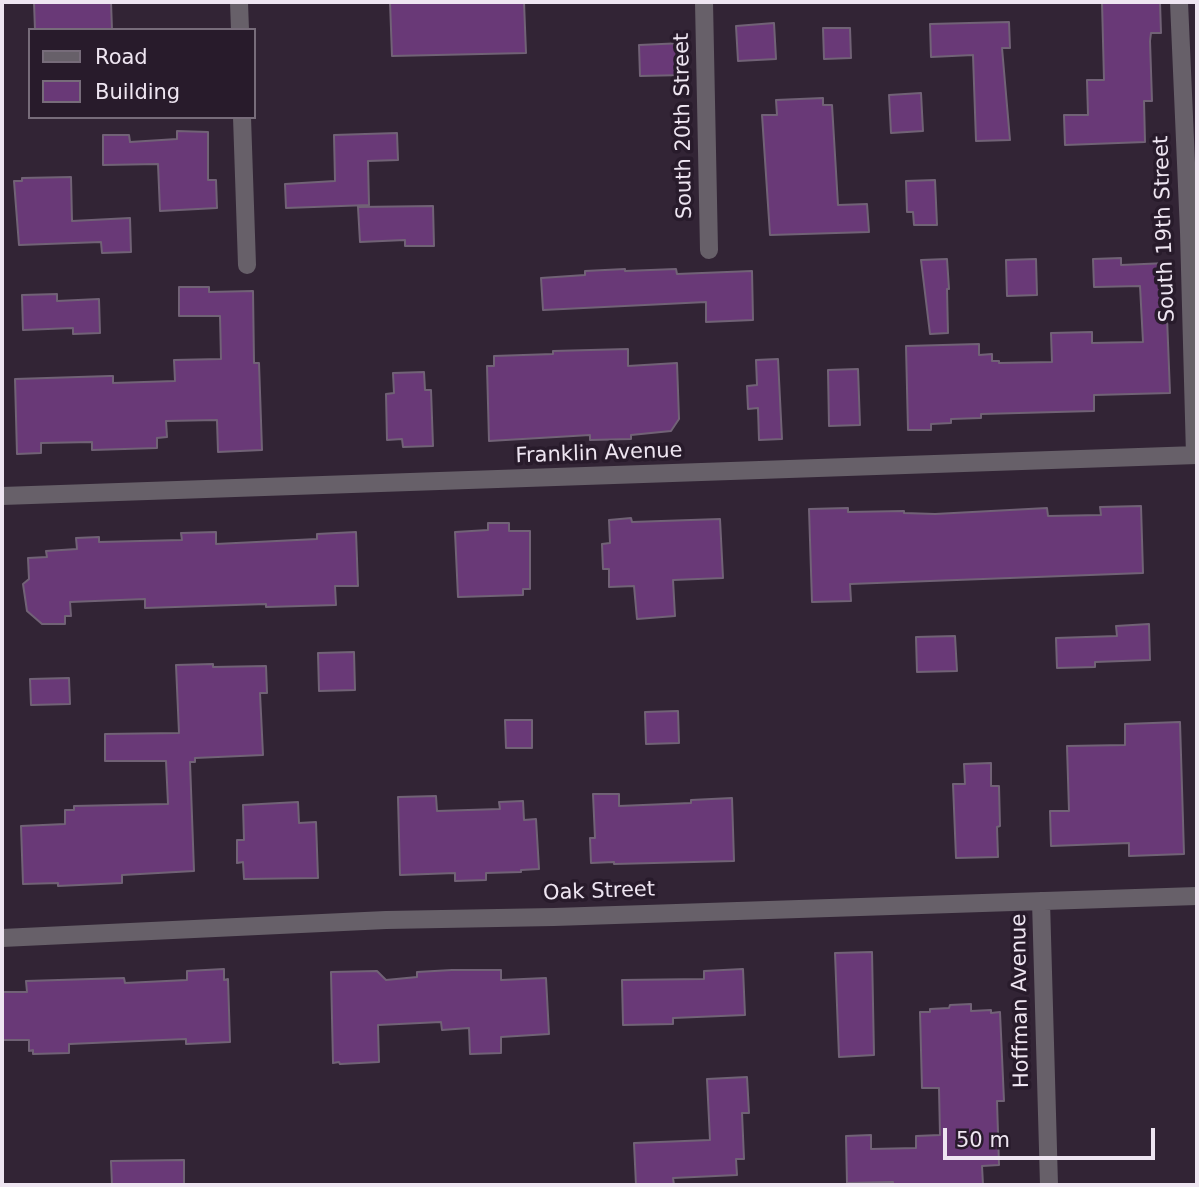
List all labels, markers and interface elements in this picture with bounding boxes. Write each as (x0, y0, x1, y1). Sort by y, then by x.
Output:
legend (28, 28, 256, 119)
street label: South 20th Street (670, 33, 698, 219)
text: Road (95, 45, 148, 69)
text: Building (95, 80, 180, 104)
street label: South 19th Street (1149, 135, 1181, 323)
street label: Franklin Avenue (515, 438, 683, 470)
street label: Oak Street (543, 877, 655, 907)
street label: Hoffman Avenue (1007, 914, 1035, 1088)
scale bar (947, 1114, 1159, 1158)
text: 50 m (956, 1128, 1010, 1152)

